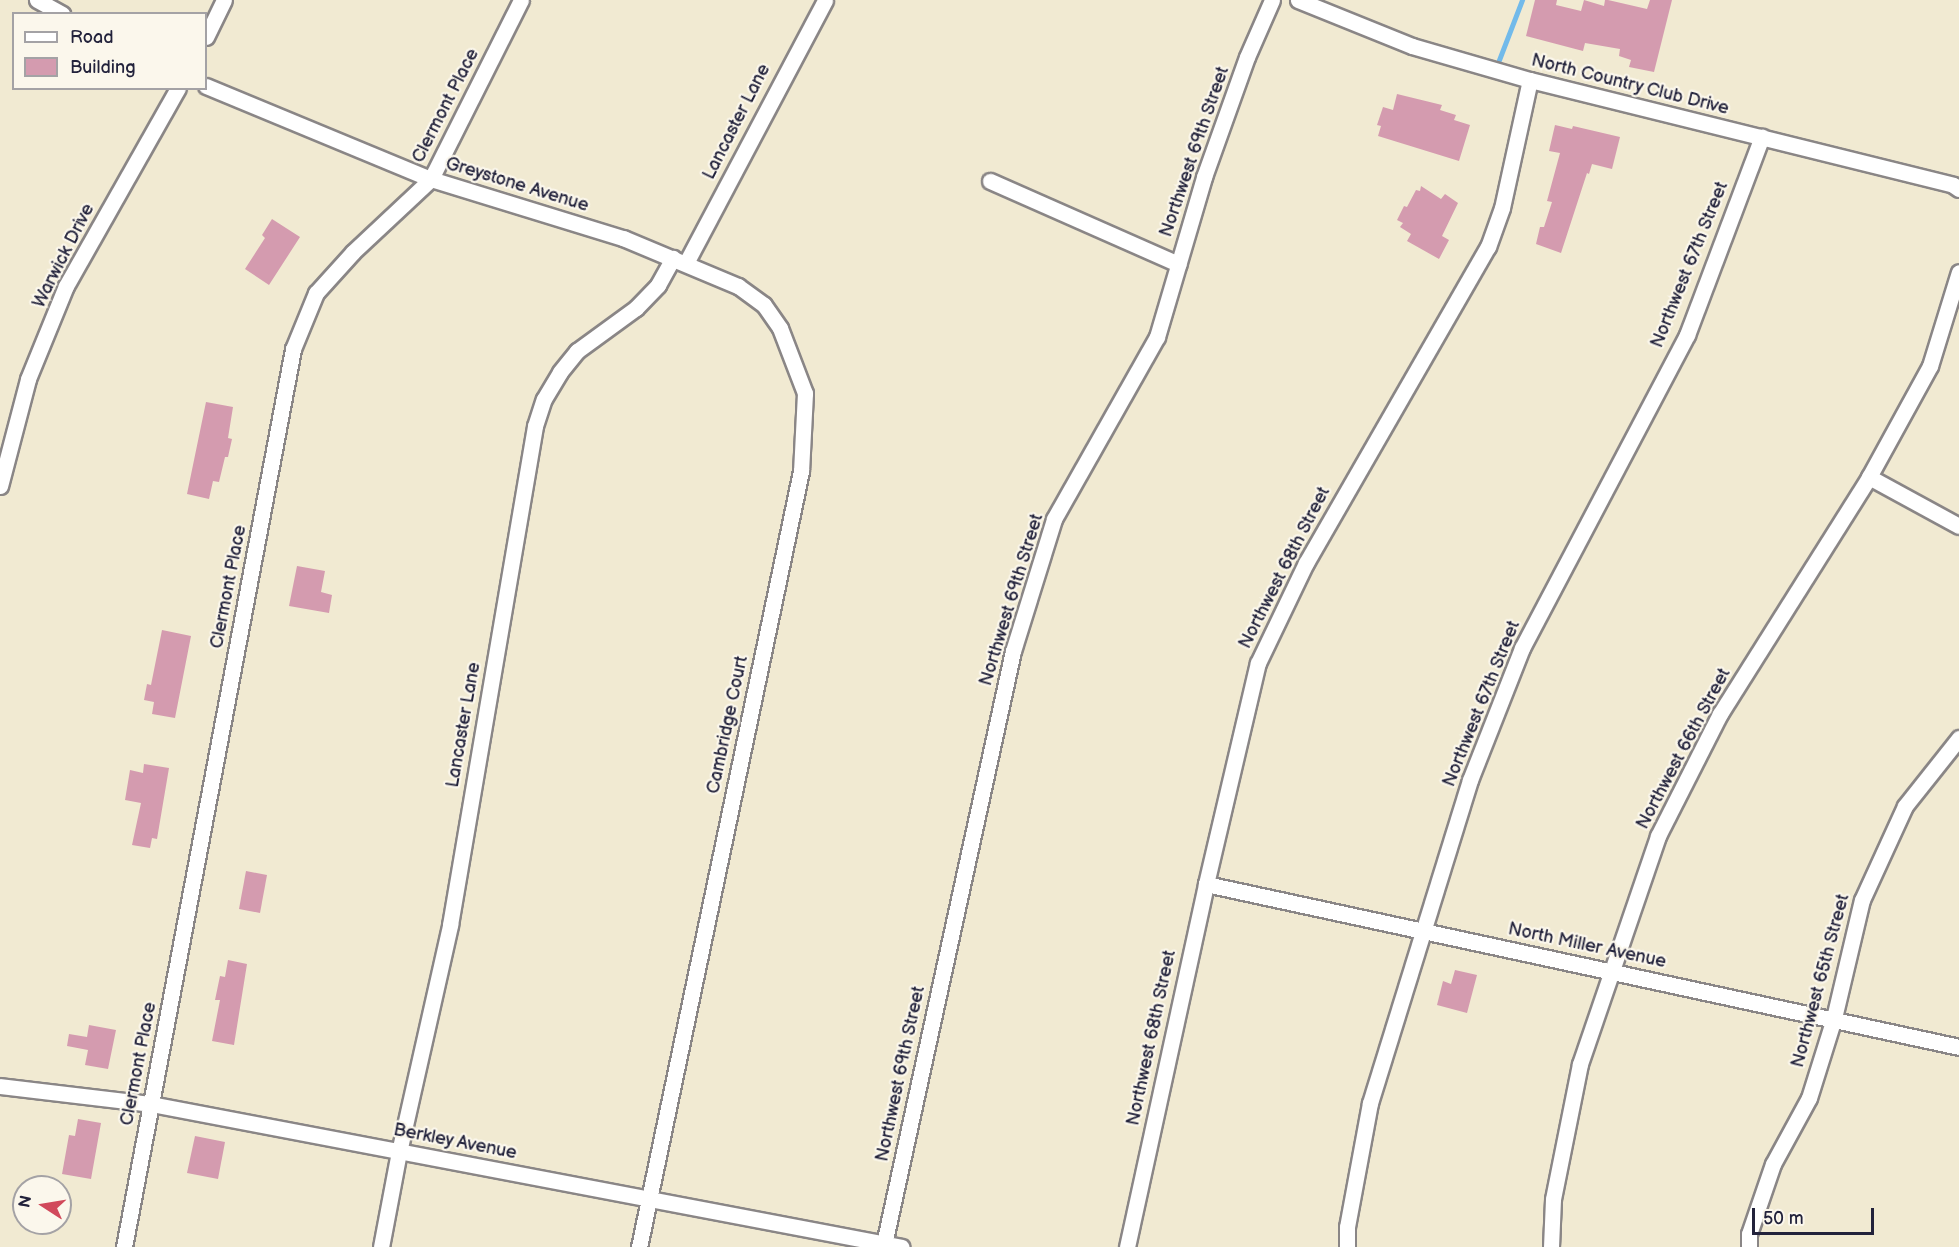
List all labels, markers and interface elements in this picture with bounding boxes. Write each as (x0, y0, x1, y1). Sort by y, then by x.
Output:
legend (12, 12, 207, 90)
text: Road (70, 27, 114, 48)
street label: Clermont Place (408, 45, 484, 167)
street label: North Country Club Drive (1528, 50, 1732, 120)
text: Building (70, 57, 136, 78)
street label: Lancaster Lane (699, 61, 775, 183)
street label: Northwest 69th Street (1156, 64, 1234, 240)
street label: Greystone Avenue (443, 153, 591, 217)
street label: Northwest 67th Street (1647, 179, 1733, 351)
street label: Warwick Drive (29, 200, 99, 312)
street label: Northwest 68th Street (1235, 483, 1335, 653)
street label: Northwest 69th Street (976, 511, 1048, 689)
street label: Clermont Place (206, 524, 252, 650)
street label: Northwest 67th Street (1439, 618, 1525, 790)
street label: Cambridge Court (703, 654, 753, 796)
street label: Lancaster Lane (442, 661, 486, 789)
street label: Northwest 66th Street (1632, 665, 1736, 833)
street label: Northwest 65th Street (1787, 892, 1855, 1070)
street label: North Miller Avenue (1506, 919, 1668, 973)
street label: Northwest 68th Street (1123, 948, 1181, 1128)
street label: Northwest 69th Street (872, 984, 930, 1164)
street label: Clermont Place (116, 1001, 162, 1127)
street label: Berkley Avenue (391, 1119, 519, 1165)
north arrow (12, 1175, 72, 1235)
text: N (15, 1194, 36, 1209)
scale bar (1755, 1196, 1876, 1234)
text: 50 m (1763, 1208, 1804, 1229)

